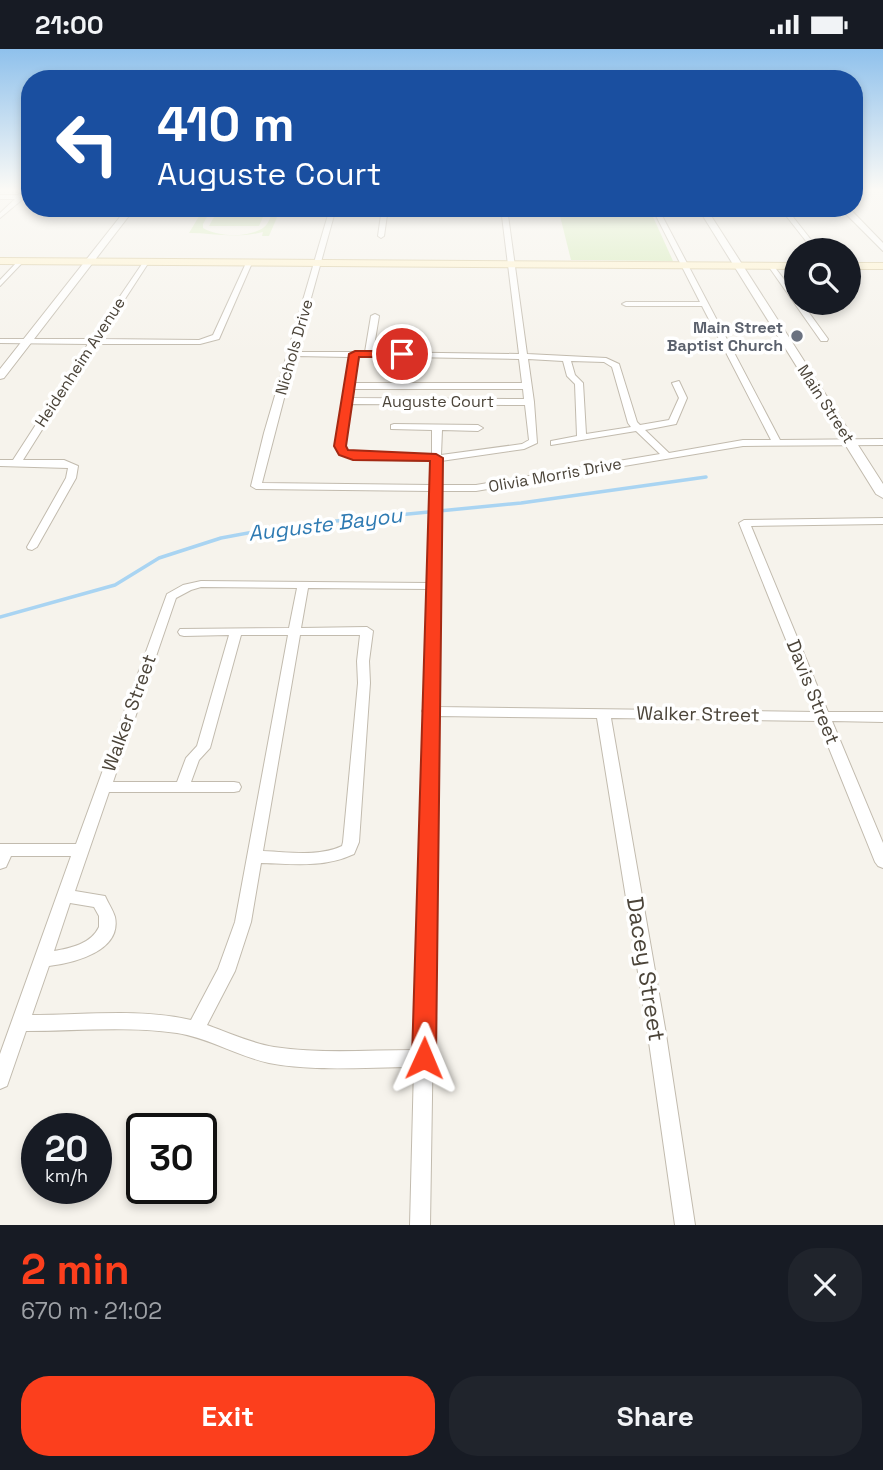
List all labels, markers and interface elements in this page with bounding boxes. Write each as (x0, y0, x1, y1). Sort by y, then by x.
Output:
text: 21:00 (35, 8, 104, 42)
text: 410 m (157, 93, 295, 155)
icon: left (42, 98, 133, 189)
text: Auguste Court (157, 154, 381, 194)
map controls (784, 238, 861, 315)
button: search (784, 238, 861, 315)
street label: Heidenheim Avenue (30, 293, 130, 431)
street label: Nichols Drive (270, 297, 318, 397)
place label: Main Street Baptist Church (667, 317, 783, 356)
pin (372, 324, 432, 384)
marker: Main Street Baptist Church (789, 328, 805, 344)
icon: arrive (383, 335, 421, 373)
street label: Main Street (793, 361, 859, 447)
street label: Auguste Court (382, 391, 494, 412)
street label: Olivia Morris Drive (487, 453, 623, 497)
water label: Auguste Bayou (247, 501, 405, 547)
street label: Davis Street (781, 636, 845, 748)
street label: Walker Street (96, 651, 162, 775)
street label: Walker Street (636, 700, 760, 728)
street label: Dacey Street (620, 895, 672, 1043)
position arrow (387, 1021, 461, 1095)
speed limit sign: 30 (126, 1113, 217, 1204)
text: 20 (45, 1127, 88, 1171)
text: km/h (45, 1164, 88, 1187)
text: 2 min (21, 1243, 130, 1296)
button: close (788, 1248, 862, 1322)
text: 670 m · 21:02 (21, 1296, 162, 1326)
button: Exit (21, 1376, 435, 1456)
button: Share (449, 1376, 862, 1456)

